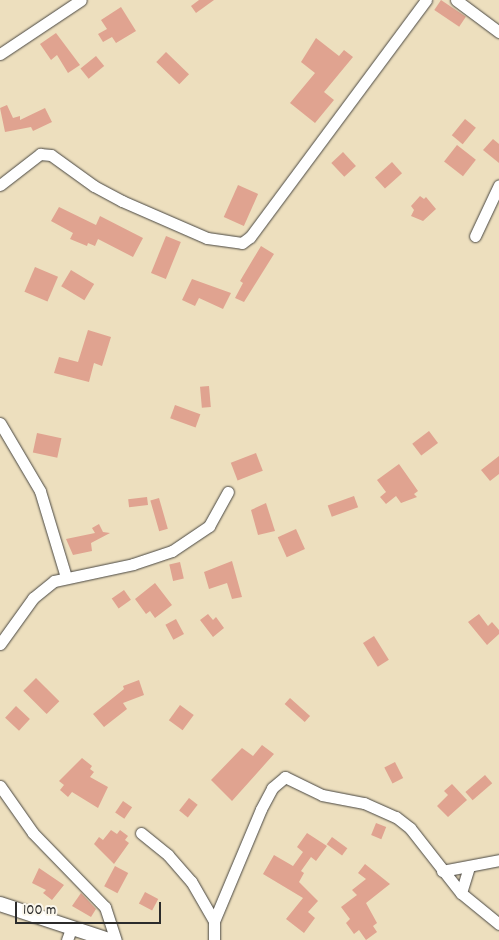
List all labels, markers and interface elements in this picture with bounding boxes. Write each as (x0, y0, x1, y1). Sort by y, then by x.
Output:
scale bar (18, 892, 164, 924)
text: 100 m (23, 900, 56, 922)

